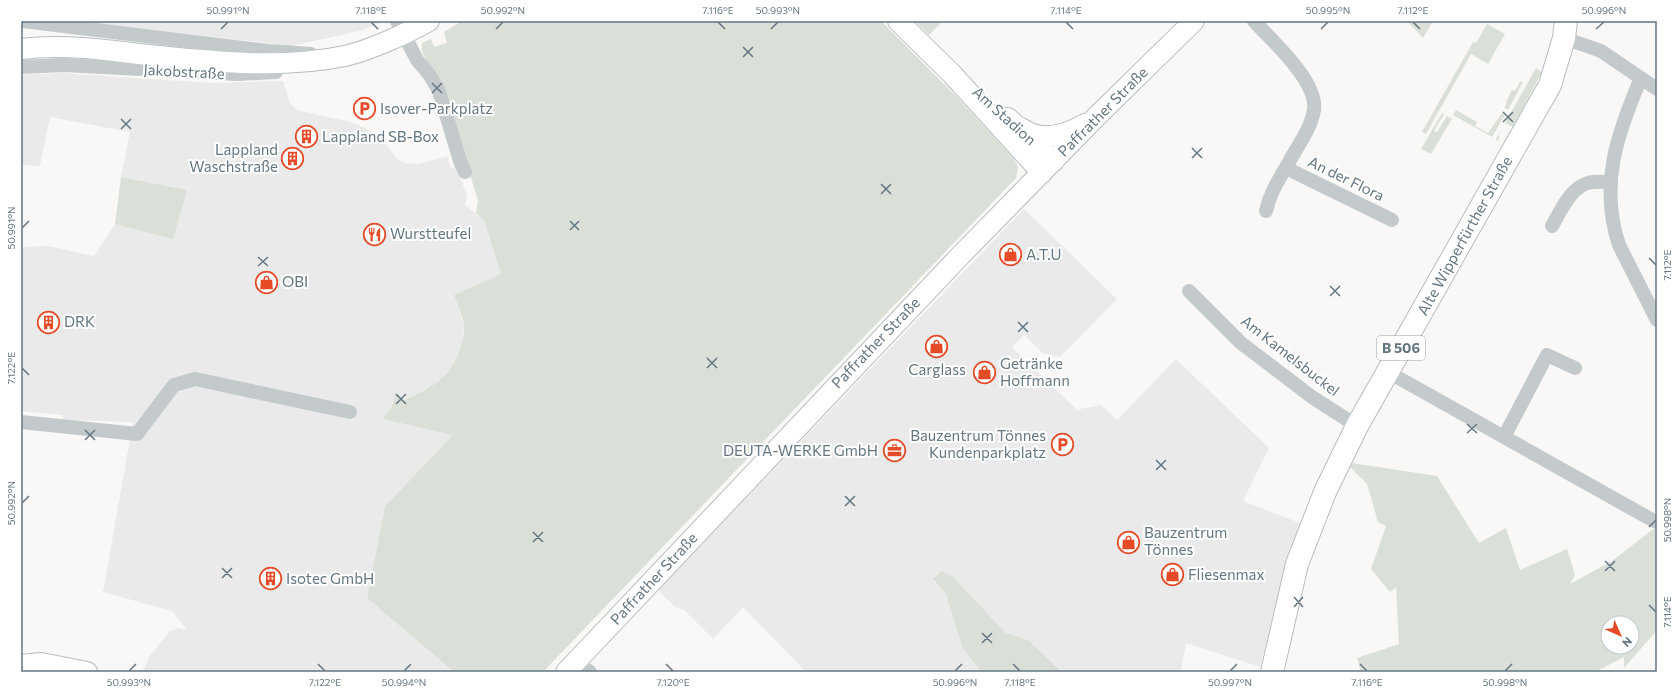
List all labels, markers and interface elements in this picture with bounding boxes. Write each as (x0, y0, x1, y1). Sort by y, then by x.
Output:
text: 50.991°N (206, 4, 250, 16)
text: 7.118°E (355, 4, 387, 16)
text: 50.992°N (481, 4, 525, 16)
text: 7.116°E (702, 4, 734, 16)
text: 50.993°N (756, 4, 800, 16)
text: 7.114°E (1050, 4, 1082, 16)
text: 50.995°N (1306, 4, 1350, 16)
text: 7.112°E (1397, 4, 1429, 16)
text: 50.996°N (1582, 4, 1626, 16)
street label: Jakobstraße (143, 60, 225, 82)
street label: Paffrather Straße (1054, 63, 1151, 160)
street label: Am Stadion (969, 82, 1040, 148)
parking icon: Isover-Parkplatz (352, 96, 378, 122)
place label: Isover-Parkplatz (380, 99, 493, 117)
building icon: Lappland SB-Box (293, 124, 319, 150)
place label: Lappland SB-Box (322, 127, 439, 145)
place label: Lappland Waschstraße (189, 140, 278, 175)
building icon: Lappland Waschstraße (280, 146, 306, 172)
street label: An der Flora (1305, 152, 1387, 204)
street label: Alte Wipperfürther Straße (1413, 153, 1515, 318)
text: 50.991°N (5, 206, 17, 250)
restaurant icon: Wurstteufel (361, 221, 387, 247)
place label: Wurstteufel (390, 224, 471, 242)
shop icon: A.T.U (998, 242, 1024, 268)
place label: A.T.U (1026, 245, 1062, 263)
text: 7.112°E (1661, 249, 1673, 281)
shop icon: OBI (253, 269, 279, 295)
place label: OBI (282, 272, 308, 290)
street label: Paffrather Straße (827, 293, 923, 392)
building icon: DRK (36, 309, 62, 335)
street label: Am Kamelsbuckel (1238, 311, 1343, 399)
place label: DRK (64, 312, 95, 330)
shop icon: Carglass (924, 334, 950, 360)
road number: B 506 (1377, 336, 1425, 360)
text: 7.122°E (5, 352, 17, 384)
place label: Getränke Hoffmann (1000, 354, 1070, 389)
place label: Carglass (908, 360, 966, 378)
shop icon: Getränke Hoffmann (972, 360, 998, 386)
place label: Bauzentrum Tönnes Kundenparkplatz (910, 426, 1046, 461)
parking icon: Bauzentrum Tönnes Kundenparkplatz (1049, 432, 1075, 458)
office icon: DEUTA-WERKE GmbH (881, 438, 907, 464)
place label: DEUTA-WERKE GmbH (723, 441, 878, 459)
text: 50.992°N (5, 481, 17, 525)
text: 50.998°N (1661, 498, 1673, 542)
place label: Bauzentrum Tönnes (1144, 523, 1227, 558)
street label: Paffrather Straße (606, 528, 701, 628)
shop icon: Bauzentrum Tönnes (1116, 529, 1142, 555)
shop icon: Fliesenmax (1160, 562, 1186, 588)
place label: Fliesenmax (1188, 565, 1264, 583)
building icon: Isotec GmbH (257, 566, 283, 592)
place label: Isotec GmbH (286, 569, 374, 587)
text: 7.114°E (1661, 596, 1673, 628)
north arrow (1600, 615, 1640, 655)
text: N (1620, 635, 1635, 650)
text: 50.993°N (107, 676, 151, 688)
text: 7.122°E (309, 676, 341, 688)
text: 50.994°N (382, 676, 426, 688)
text: 7.120°E (656, 676, 690, 688)
text: 50.996°N (933, 676, 977, 688)
text: 7.118°E (1004, 676, 1036, 688)
text: 50.997°N (1208, 676, 1252, 688)
text: 7.116°E (1351, 676, 1383, 688)
text: 50.998°N (1483, 676, 1527, 688)

